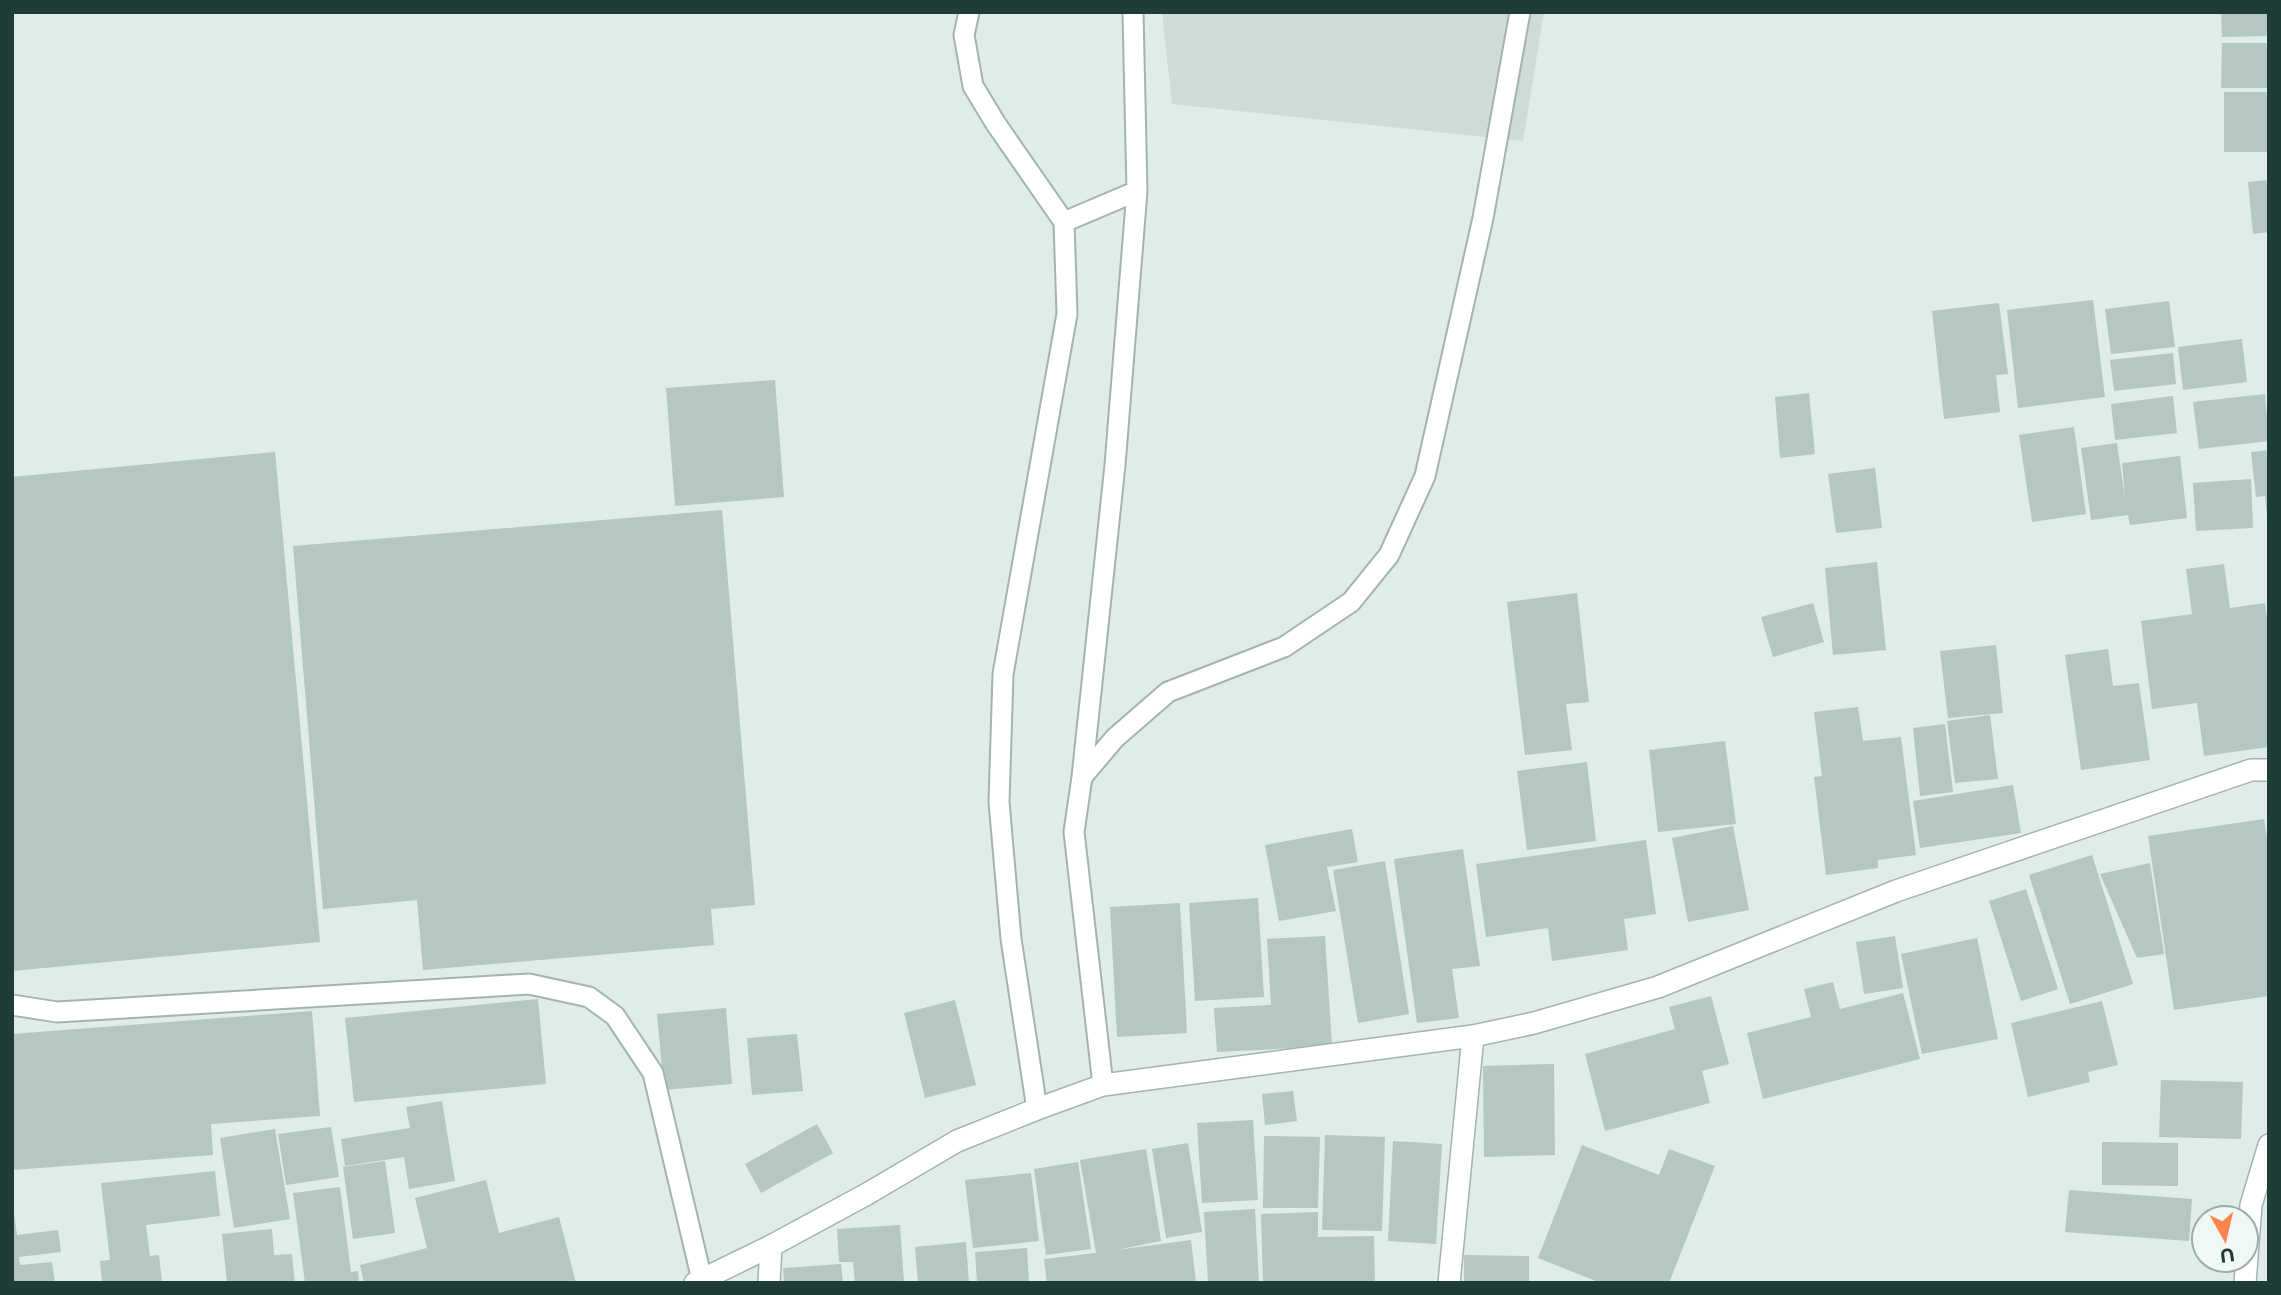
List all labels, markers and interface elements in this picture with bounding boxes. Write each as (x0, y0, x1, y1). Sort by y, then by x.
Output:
north arrow (2190, 1204, 2260, 1274)
text: U (2218, 1243, 2236, 1268)

